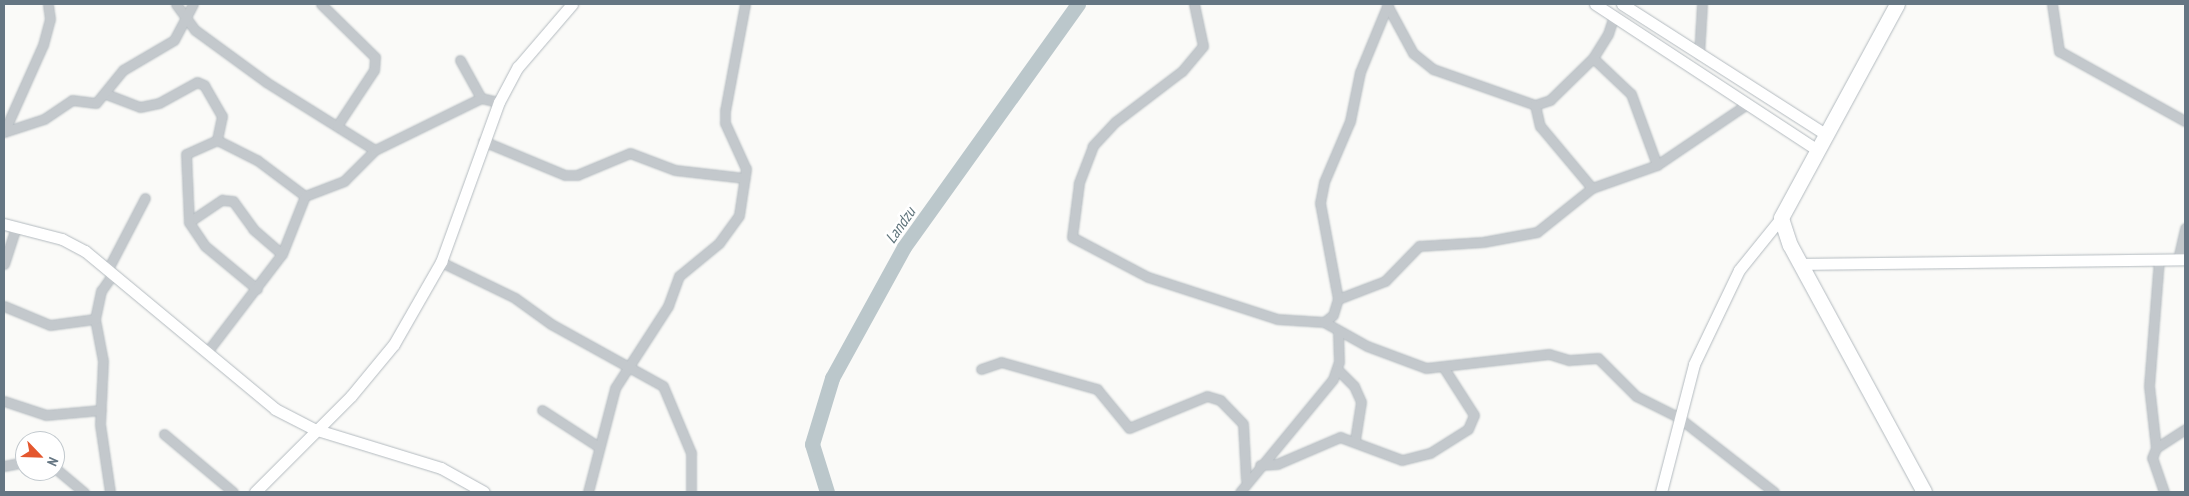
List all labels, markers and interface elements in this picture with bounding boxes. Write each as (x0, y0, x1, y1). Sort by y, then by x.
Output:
water label: Landzu (881, 203, 919, 247)
north arrow (15, 431, 65, 481)
text: N (43, 455, 63, 469)

